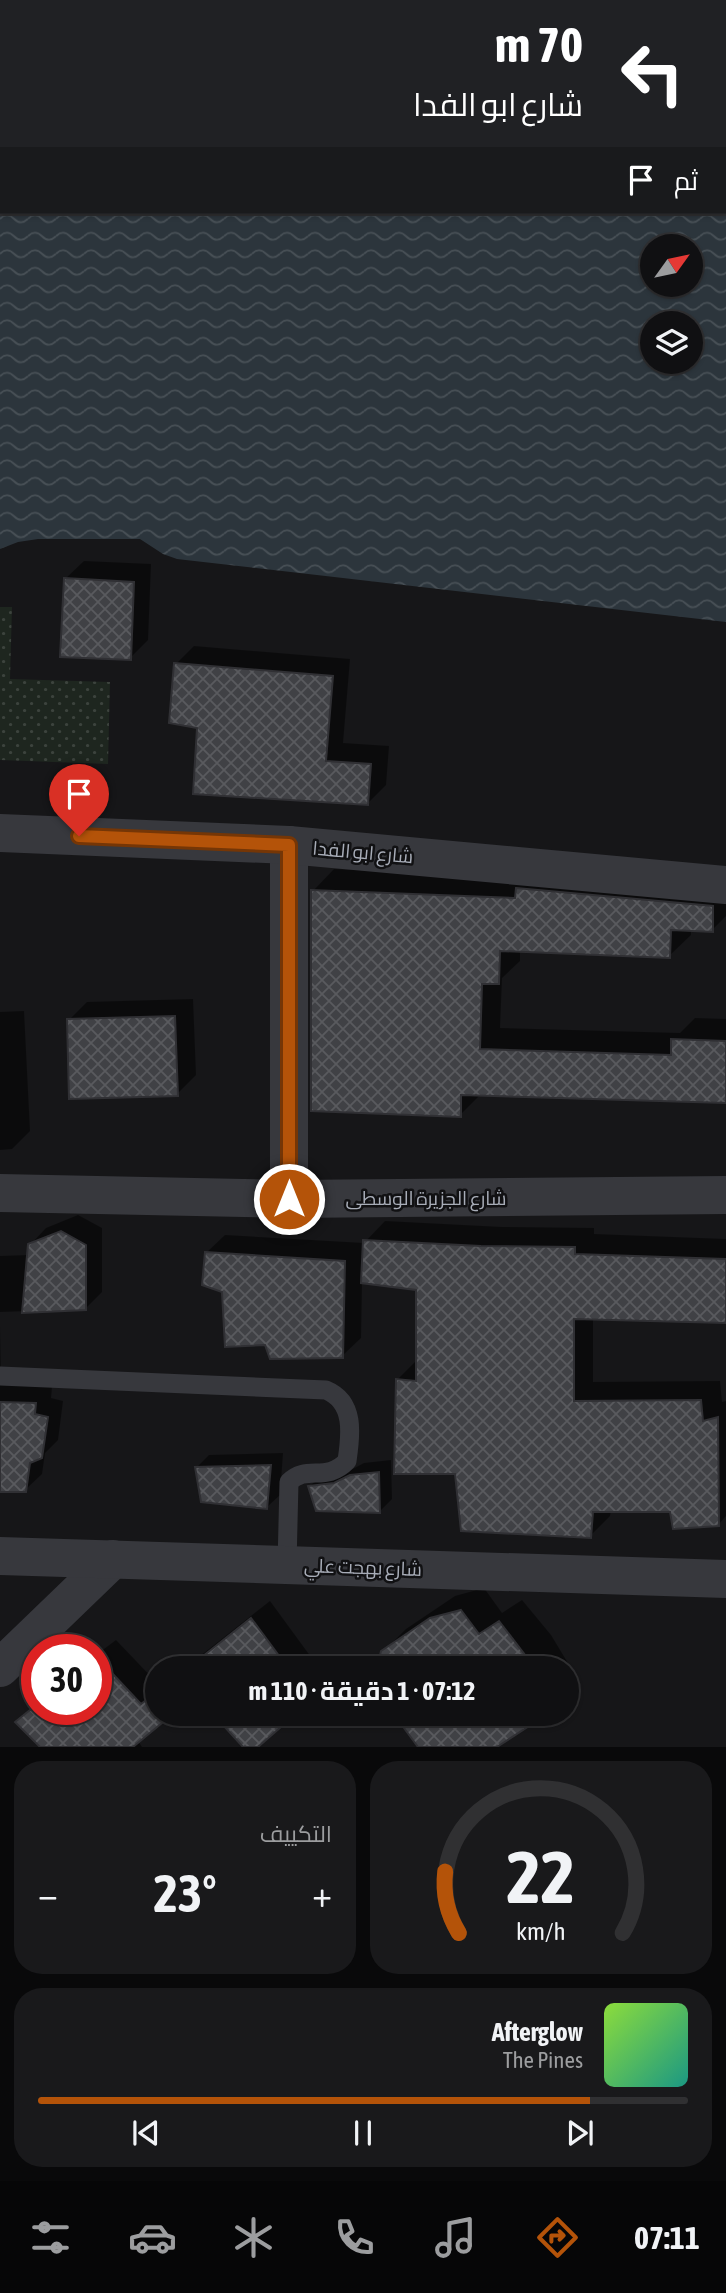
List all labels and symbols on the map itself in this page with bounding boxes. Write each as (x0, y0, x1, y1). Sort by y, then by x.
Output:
north arrow (640, 234, 704, 298)
pin (49, 764, 109, 836)
street label: شارع ابو الفدا (312, 837, 414, 870)
position arrow (252, 1162, 326, 1236)
street label: شارع الجزيرة الوسطى (346, 1187, 506, 1212)
street label: شارع بهجت علي (304, 1554, 422, 1584)
speed limit sign: 30 (21, 1634, 112, 1725)

